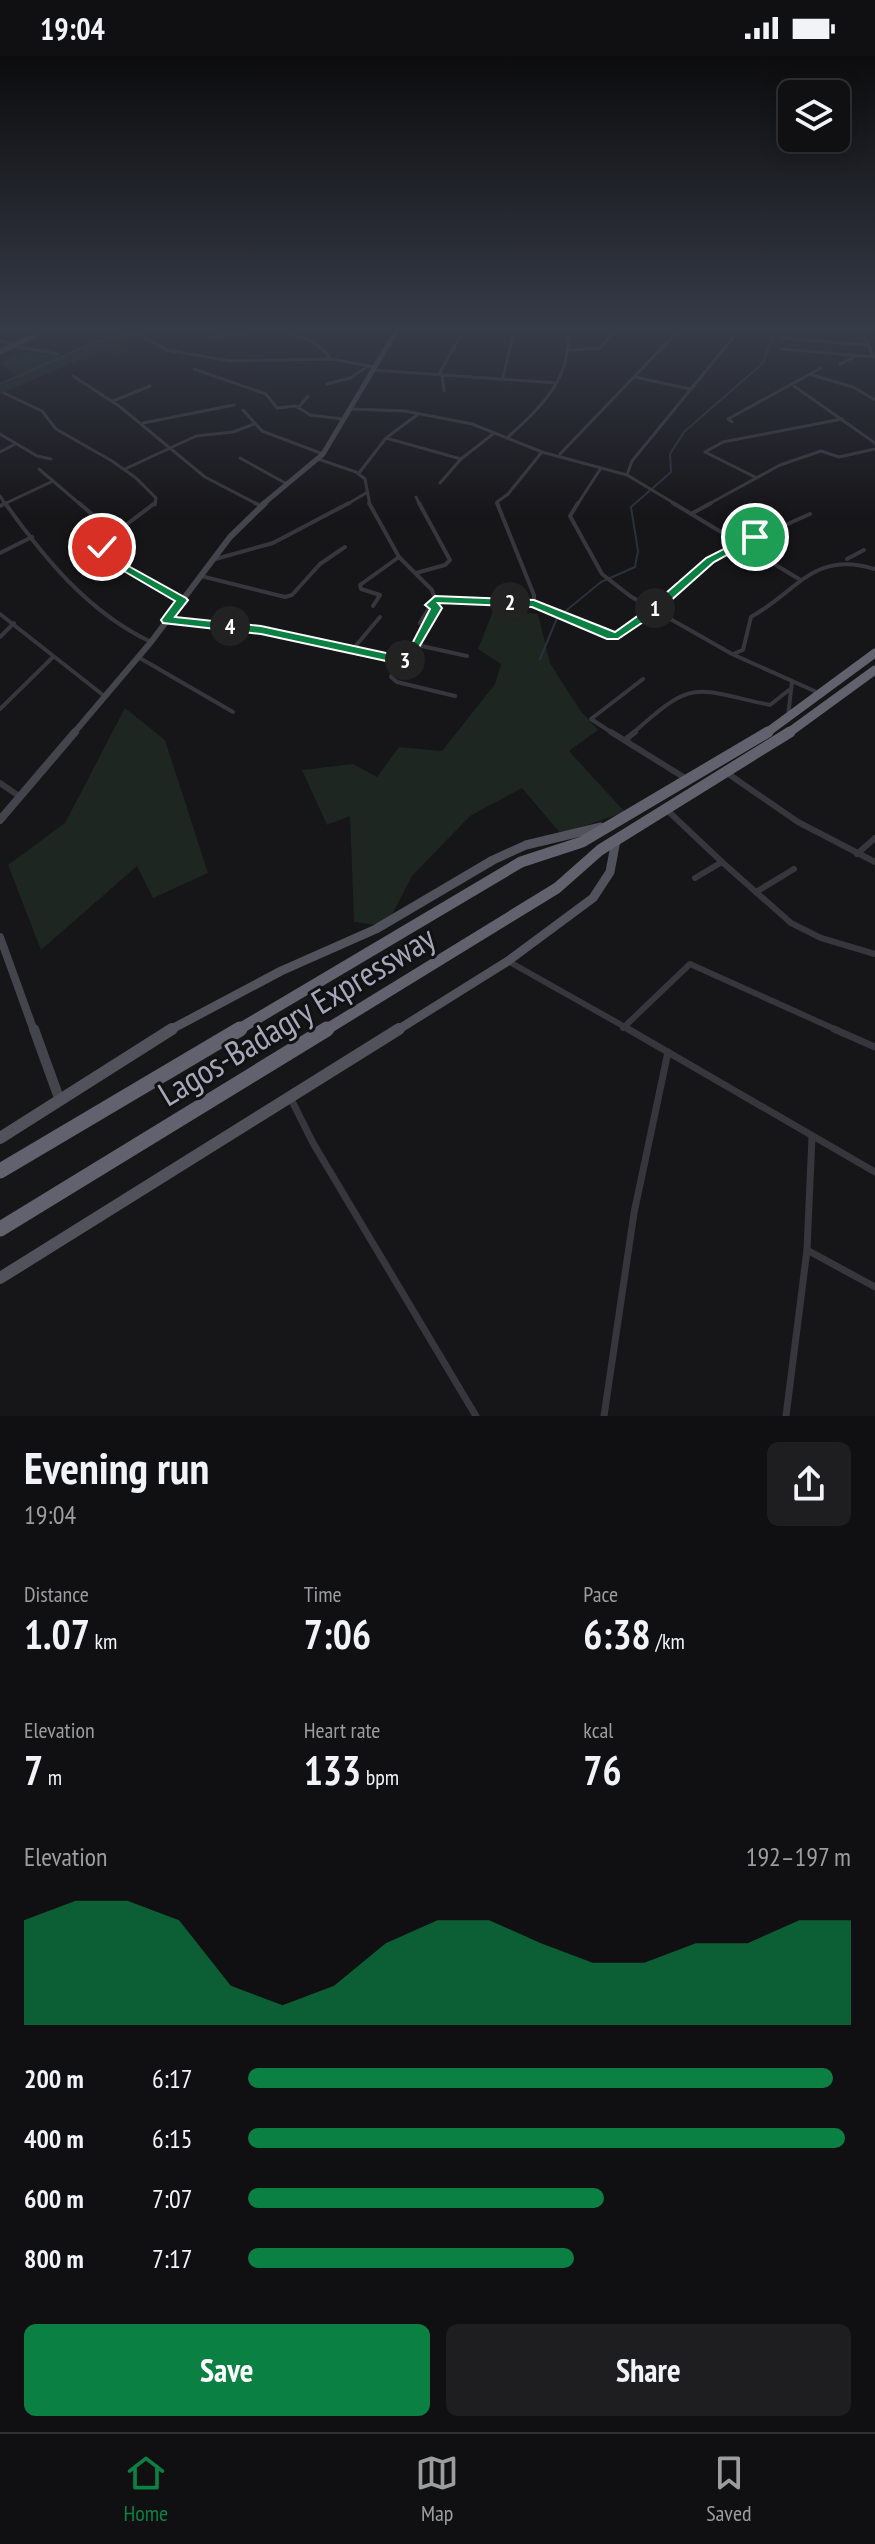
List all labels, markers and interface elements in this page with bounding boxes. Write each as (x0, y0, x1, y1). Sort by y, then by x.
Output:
text: 19:04 (40, 9, 105, 48)
map controls (778, 80, 850, 152)
button: layers (778, 80, 850, 152)
pin (721, 503, 789, 571)
pin (68, 513, 136, 581)
icon: arrive (733, 515, 777, 559)
icon: check (80, 525, 124, 569)
pin: 2 (490, 582, 530, 622)
text: 2 (505, 588, 515, 616)
pin: 1 (635, 588, 675, 628)
text: 1 (650, 594, 660, 622)
pin: 4 (210, 606, 250, 646)
text: 4 (225, 612, 235, 640)
pin: 3 (385, 640, 425, 680)
text: 3 (400, 646, 410, 674)
street label: Lagos-Badagry Expressway (150, 915, 443, 1115)
text: Evening run (24, 1439, 209, 1496)
button: share (767, 1442, 851, 1526)
text: 19:04 (24, 1498, 76, 1531)
text: Distance (24, 1580, 89, 1608)
text: Time (304, 1580, 342, 1608)
text: Pace (583, 1580, 618, 1608)
text: 1.07 (24, 1608, 90, 1660)
text: 7:06 (304, 1608, 371, 1660)
text: 6:38 (583, 1608, 651, 1660)
text: km (90, 1627, 117, 1655)
text: /km (651, 1627, 685, 1655)
text: Elevation (24, 1716, 95, 1744)
text: Heart rate (304, 1716, 380, 1744)
text: kcal (583, 1716, 613, 1744)
text: 7 (24, 1744, 43, 1796)
text: 133 (304, 1744, 361, 1796)
text: 76 (583, 1744, 622, 1796)
text: m (43, 1763, 62, 1791)
text: bpm (361, 1763, 399, 1791)
text: Elevation (24, 1840, 107, 1873)
text: 192–197 m (746, 1840, 851, 1873)
text: 200 m (24, 2062, 84, 2095)
text: 6:17 (152, 2062, 192, 2095)
text: 400 m (24, 2122, 84, 2155)
text: 6:15 (152, 2122, 192, 2155)
text: 600 m (24, 2182, 84, 2215)
text: 7:07 (152, 2182, 192, 2215)
text: 800 m (24, 2242, 84, 2275)
text: 7:17 (152, 2242, 192, 2275)
button: Save (24, 2324, 430, 2416)
button: Share (446, 2324, 851, 2416)
tab: Home (123, 2451, 168, 2527)
tab: Map (415, 2451, 459, 2527)
tab: Saved (706, 2451, 752, 2527)

